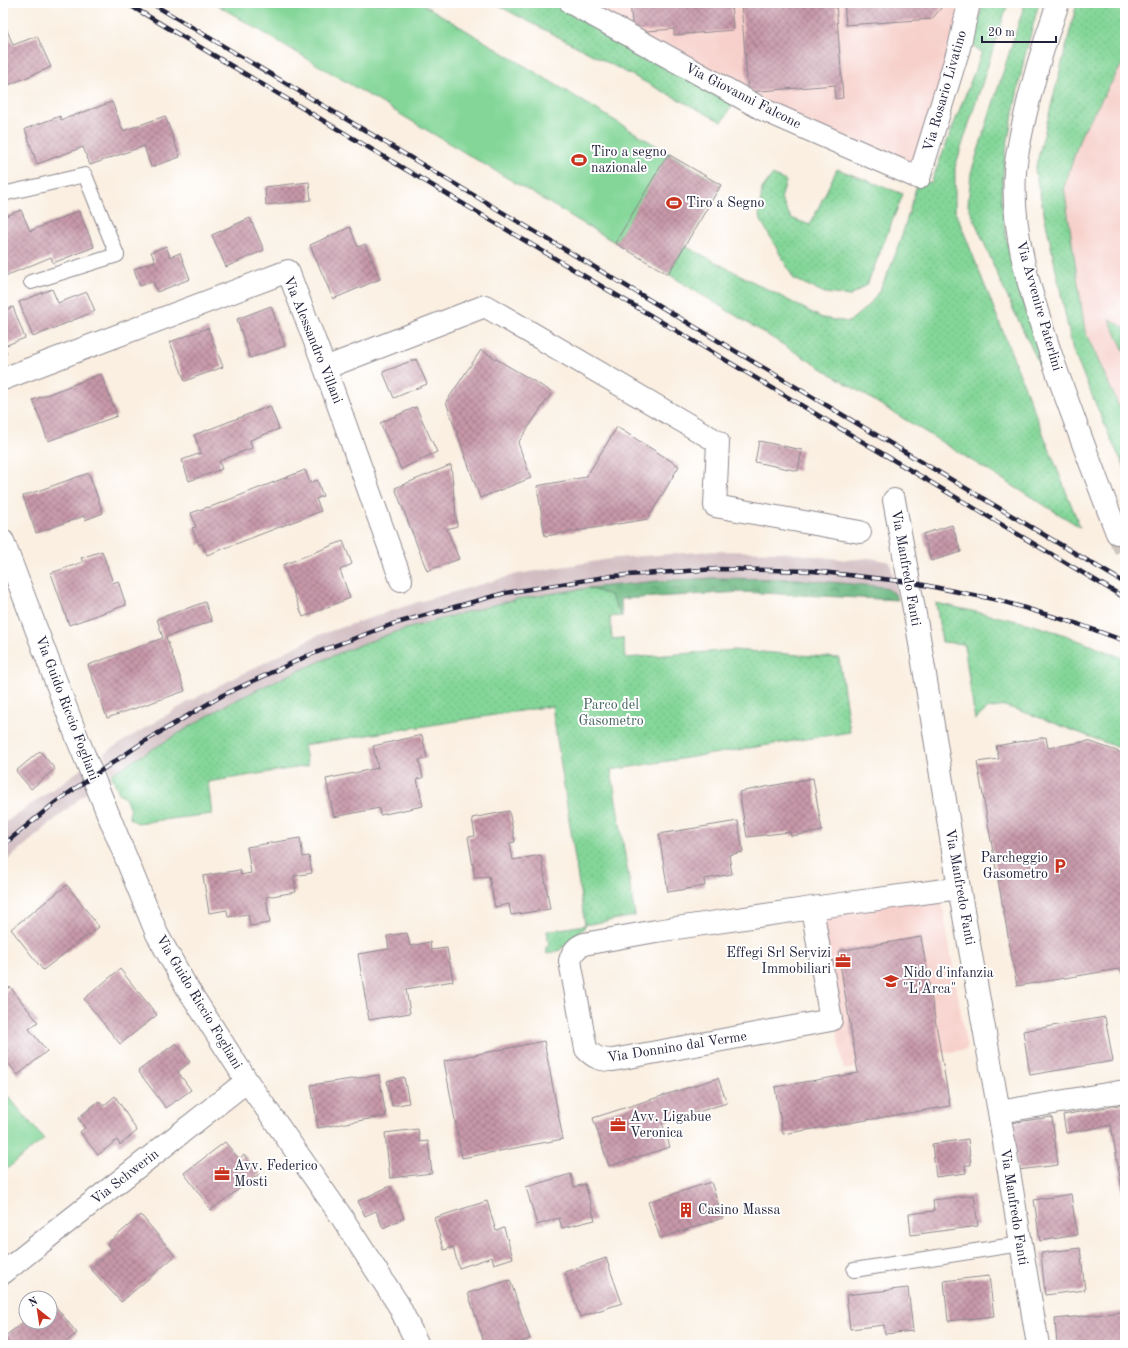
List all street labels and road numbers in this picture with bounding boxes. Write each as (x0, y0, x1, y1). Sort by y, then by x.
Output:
street label: Via Rosario Livatino (921, 29, 969, 153)
street label: Via Giovanni Falcone (683, 61, 803, 131)
street label: Via Avvenire Paterlini (1014, 239, 1064, 373)
street label: Via Alessandro Villani (281, 274, 345, 406)
street label: Via Manfredo Fanti (889, 509, 923, 627)
street label: Via Guido Riccio Fogliani (33, 634, 101, 782)
street label: Via Manfredo Fanti (943, 828, 977, 946)
street label: Via Guido Riccio Fogliani (153, 932, 245, 1072)
street label: Via Donnino dal Verme (606, 1029, 748, 1065)
street label: Via Schwerin (89, 1146, 162, 1207)
street label: Via Manfredo Fanti (998, 1148, 1030, 1266)

